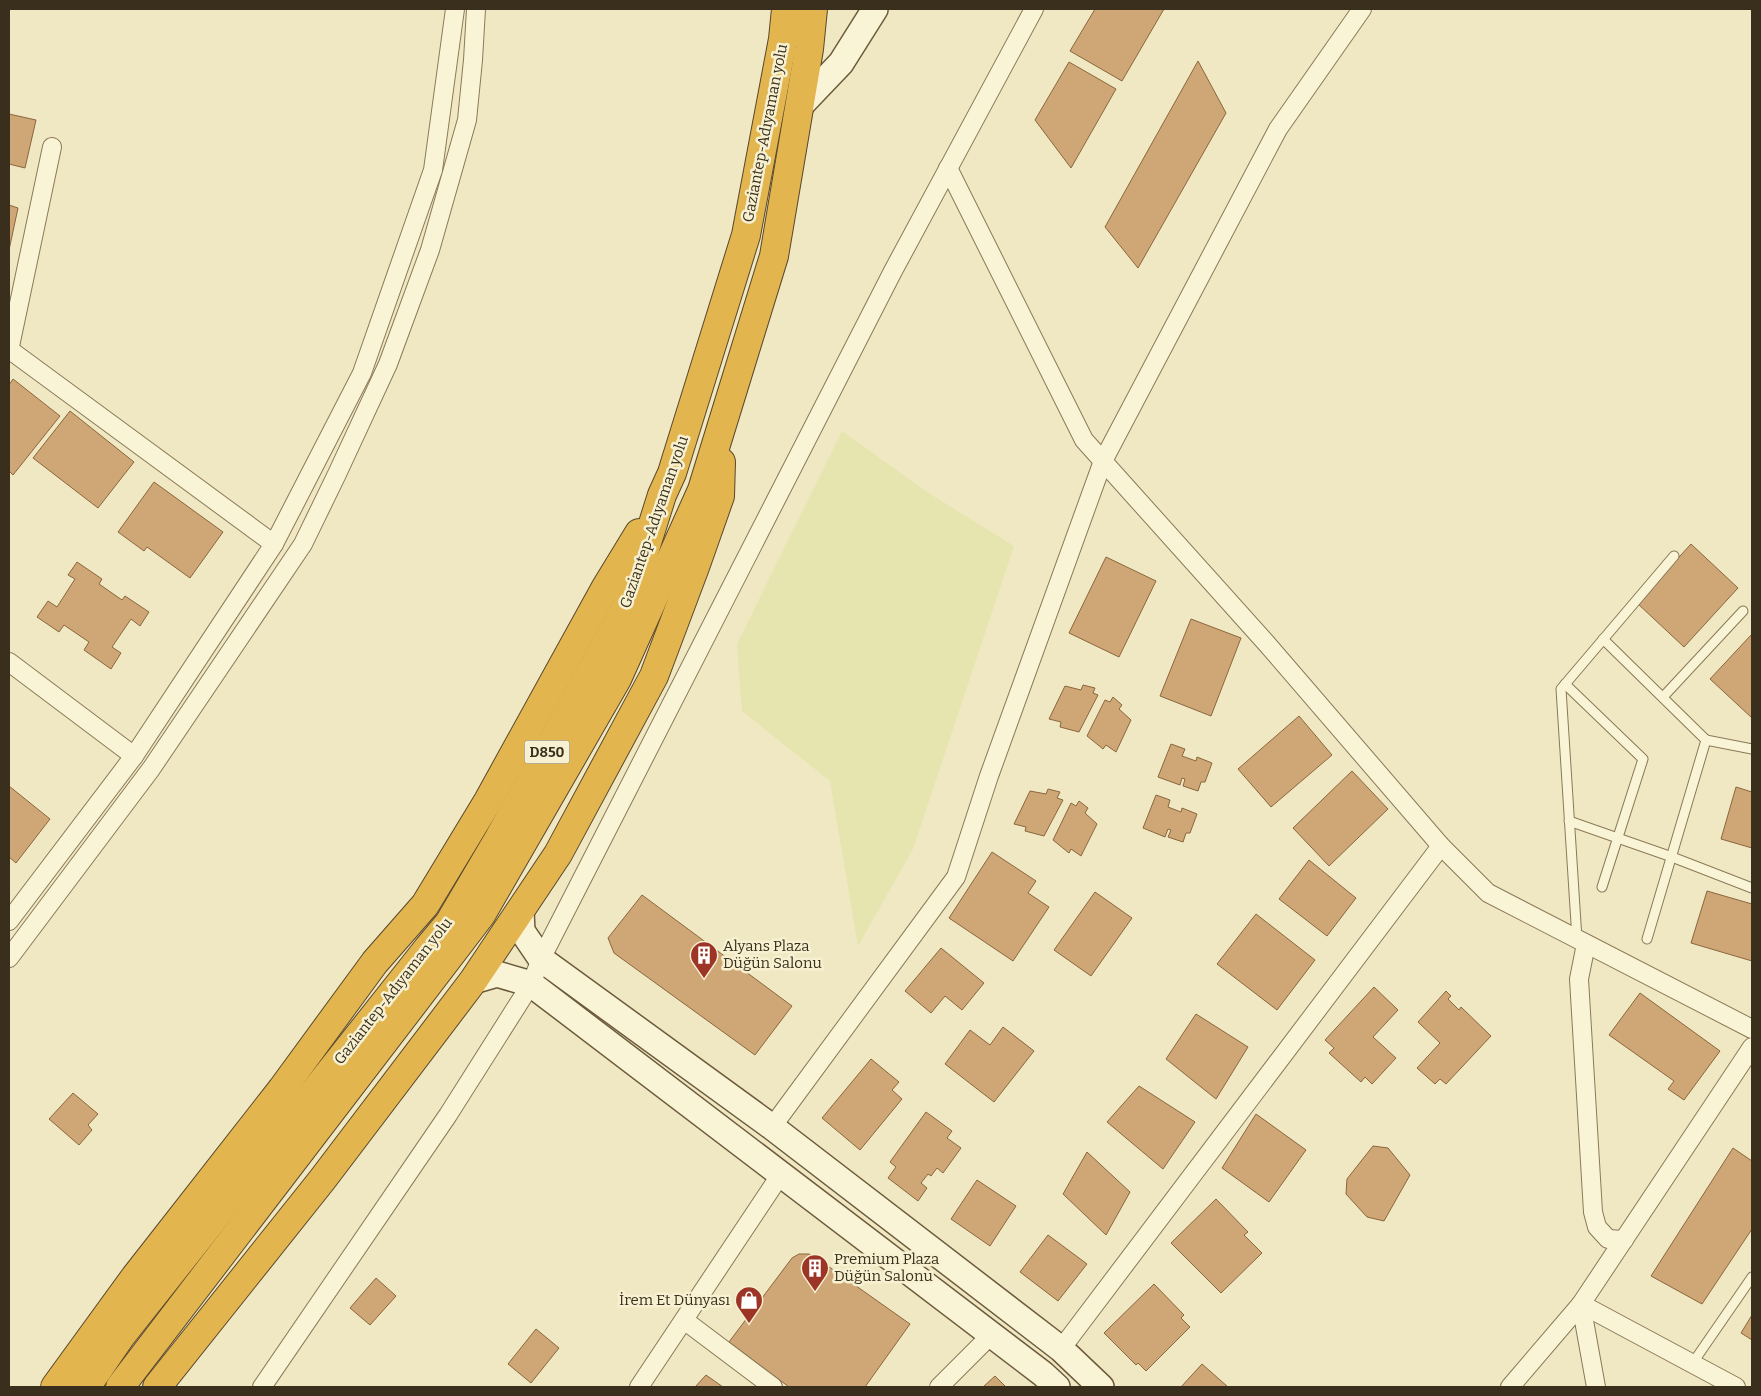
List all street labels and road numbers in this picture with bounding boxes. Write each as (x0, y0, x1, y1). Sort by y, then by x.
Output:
street label: Gaziantep-Adıyaman yolu (739, 42, 791, 224)
street label: Gaziantep-Adıyaman yolu (616, 433, 692, 611)
road number: D850 (524, 740, 570, 764)
street label: Gaziantep-Adıyaman yolu (330, 914, 456, 1068)

